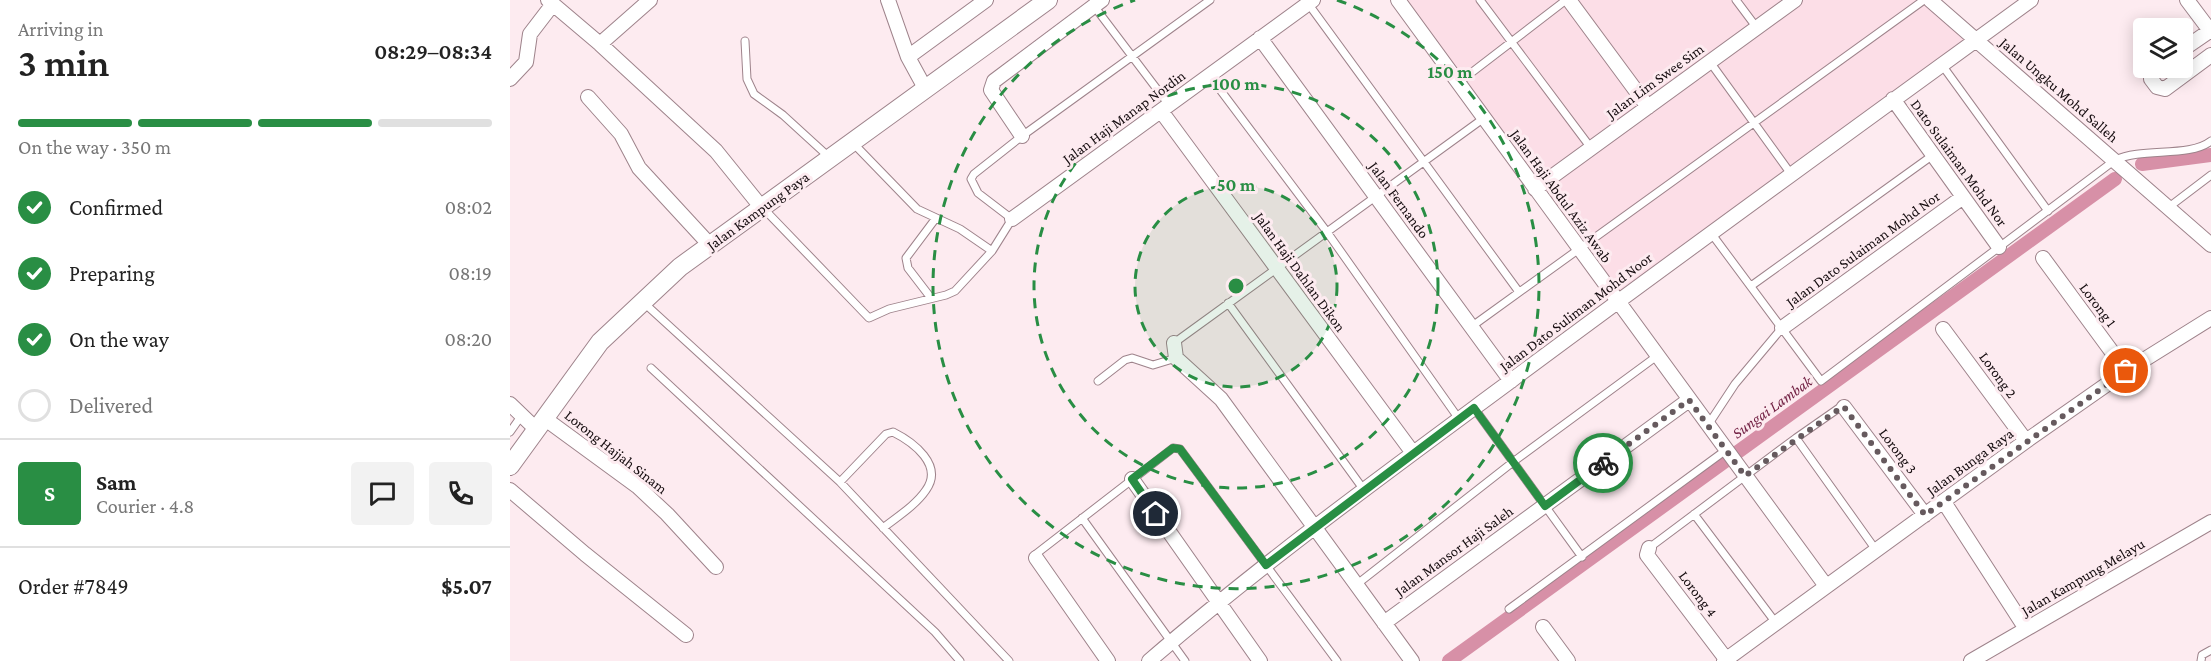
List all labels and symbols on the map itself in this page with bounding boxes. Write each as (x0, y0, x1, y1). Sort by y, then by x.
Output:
street label: Jalan Ungku Mohd Salleh (1995, 33, 2121, 146)
street label: Jalan Lim Swee Sim (1602, 40, 1707, 124)
text: 150 m (1427, 62, 1473, 82)
street label: Jalan Haji Manap Nordin (1058, 67, 1189, 169)
text: 100 m (1212, 74, 1260, 94)
street label: Dato Sulaiman Mohd Nor (1908, 96, 2011, 230)
street label: Jalan Haji Abdul Aziz Awab (1505, 125, 1615, 267)
street label: Jalan Fernando (1364, 157, 1432, 242)
street label: Jalan Kampung Paya (702, 169, 813, 255)
text: 50 m (1217, 175, 1256, 195)
street label: Jalan Dato Sulaiman Mohd Nor (1781, 187, 1944, 312)
street label: Jalan Haji Dahlan Dikon (1249, 208, 1349, 335)
street label: Jalan Dato Suliman Mohd Noor (1495, 249, 1656, 377)
centre of rings (1226, 276, 1246, 296)
street label: Lorong 1 (2076, 280, 2120, 331)
pin (2100, 345, 2151, 396)
street label: Lorong 2 (1975, 349, 2020, 402)
water label: Sungai Lambak (1729, 372, 1817, 442)
street label: Lorong Hajjah Sinam (561, 407, 670, 498)
street label: Lorong 3 (1875, 425, 1920, 477)
street label: Jalan Bunga Raya (1922, 425, 2017, 501)
courier (1573, 433, 1633, 493)
pin (1130, 488, 1181, 539)
street label: Jalan Mansor Haji Saleh (1390, 503, 1517, 601)
street label: Jalan Kampung Melayu (2017, 535, 2148, 621)
street label: Lorong 4 (1675, 568, 1720, 621)

